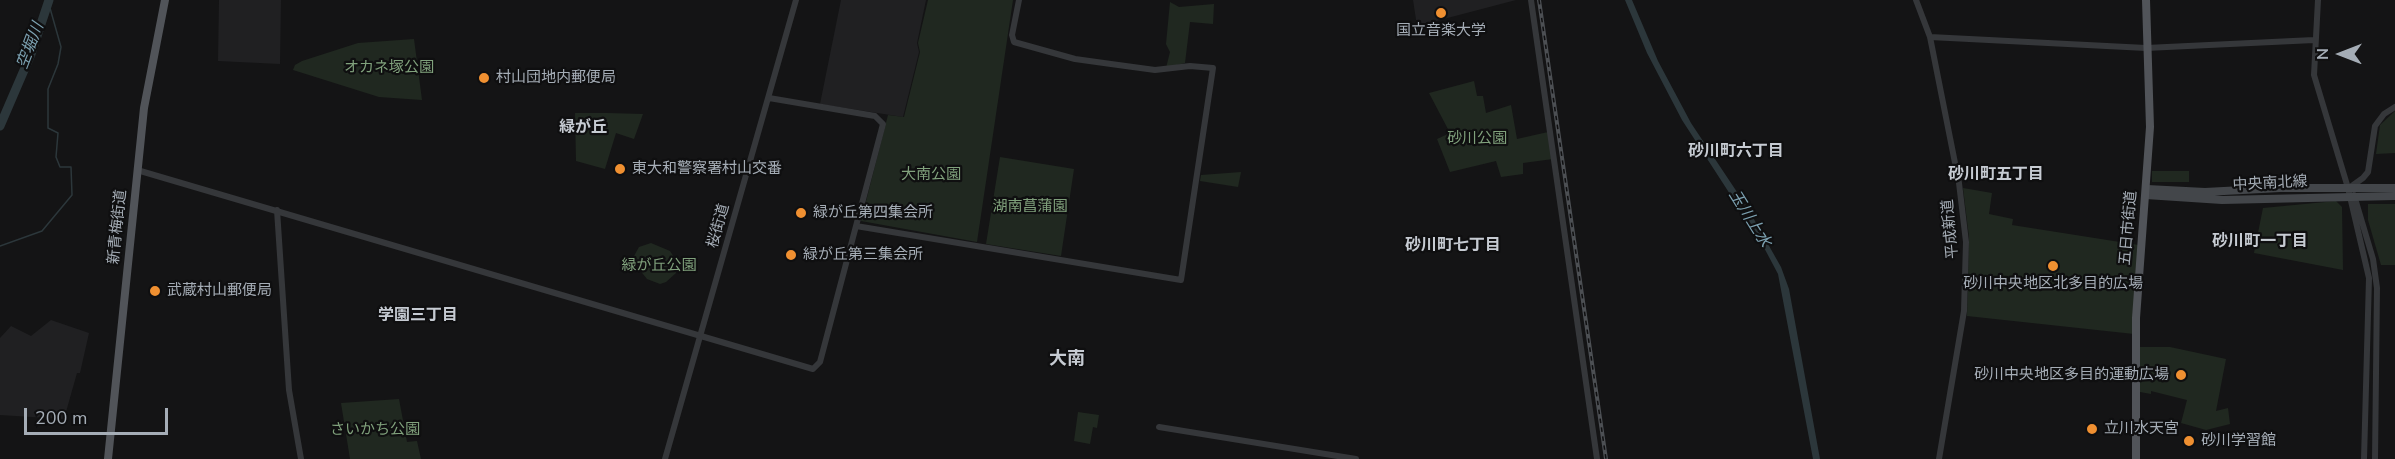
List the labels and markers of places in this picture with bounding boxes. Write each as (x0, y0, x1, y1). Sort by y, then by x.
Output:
marker: 国立音楽大学 (1434, 6, 1448, 20)
place label: 国立音楽大学 (1396, 22, 1486, 40)
place label: 村山団地内郵便局 (496, 69, 616, 87)
marker: 村山団地内郵便局 (477, 71, 491, 85)
place label: 東大和警察署村山交番 (632, 160, 782, 178)
marker: 東大和警察署村山交番 (613, 162, 627, 176)
place label: 緑が丘第四集会所 (813, 204, 933, 222)
marker: 緑が丘第四集会所 (794, 206, 808, 220)
place label: 緑が丘第三集会所 (803, 246, 923, 264)
marker: 緑が丘第三集会所 (784, 248, 798, 262)
marker: 砂川中央地区北多目的広場 (2046, 259, 2060, 273)
place label: 砂川中央地区北多目的広場 (1963, 275, 2143, 293)
place label: 武蔵村山郵便局 (167, 282, 272, 300)
marker: 武蔵村山郵便局 (148, 284, 162, 298)
place label: 砂川中央地区多目的運動広場 (1974, 366, 2169, 384)
marker: 砂川中央地区多目的運動広場 (2174, 368, 2188, 382)
place label: 立川水天宮 (2104, 420, 2179, 438)
marker: 立川水天宮 (2085, 422, 2099, 436)
place label: 砂川学習館 (2201, 432, 2276, 450)
marker: 砂川学習館 (2182, 434, 2196, 448)

